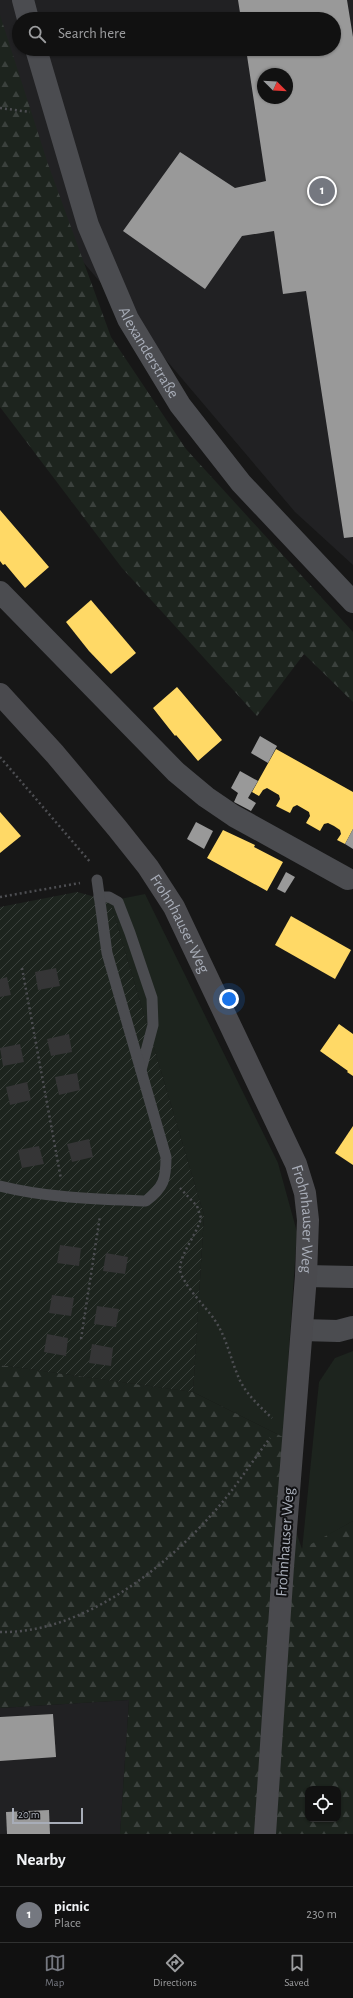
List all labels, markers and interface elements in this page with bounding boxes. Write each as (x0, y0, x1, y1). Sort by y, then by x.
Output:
search box (12, 12, 341, 56)
icon: search (26, 23, 48, 45)
text: Search here (58, 26, 126, 41)
north arrow (257, 68, 293, 104)
pin: 1 (309, 176, 335, 206)
street label: Alexanderstraße (116, 305, 182, 401)
street label: Frohnhauser Weg (147, 871, 212, 976)
your location (219, 989, 239, 1009)
street label: Frohnhauser Weg (289, 1163, 316, 1274)
street label: Frohnhauser Weg (273, 1487, 297, 1597)
map controls (305, 1786, 341, 1822)
button: locate (305, 1786, 341, 1822)
scale bar (12, 1806, 83, 1825)
text: 20 m (18, 1809, 39, 1820)
text: Nearby (16, 1851, 66, 1868)
text: picnic (54, 1899, 89, 1914)
text: 1 (27, 1908, 31, 1921)
text: 230 m (306, 1908, 337, 1921)
text: Place (54, 1917, 81, 1930)
tab: Map (44, 1952, 66, 1989)
tab: Directions (153, 1952, 197, 1989)
tab: Saved (284, 1952, 309, 1989)

